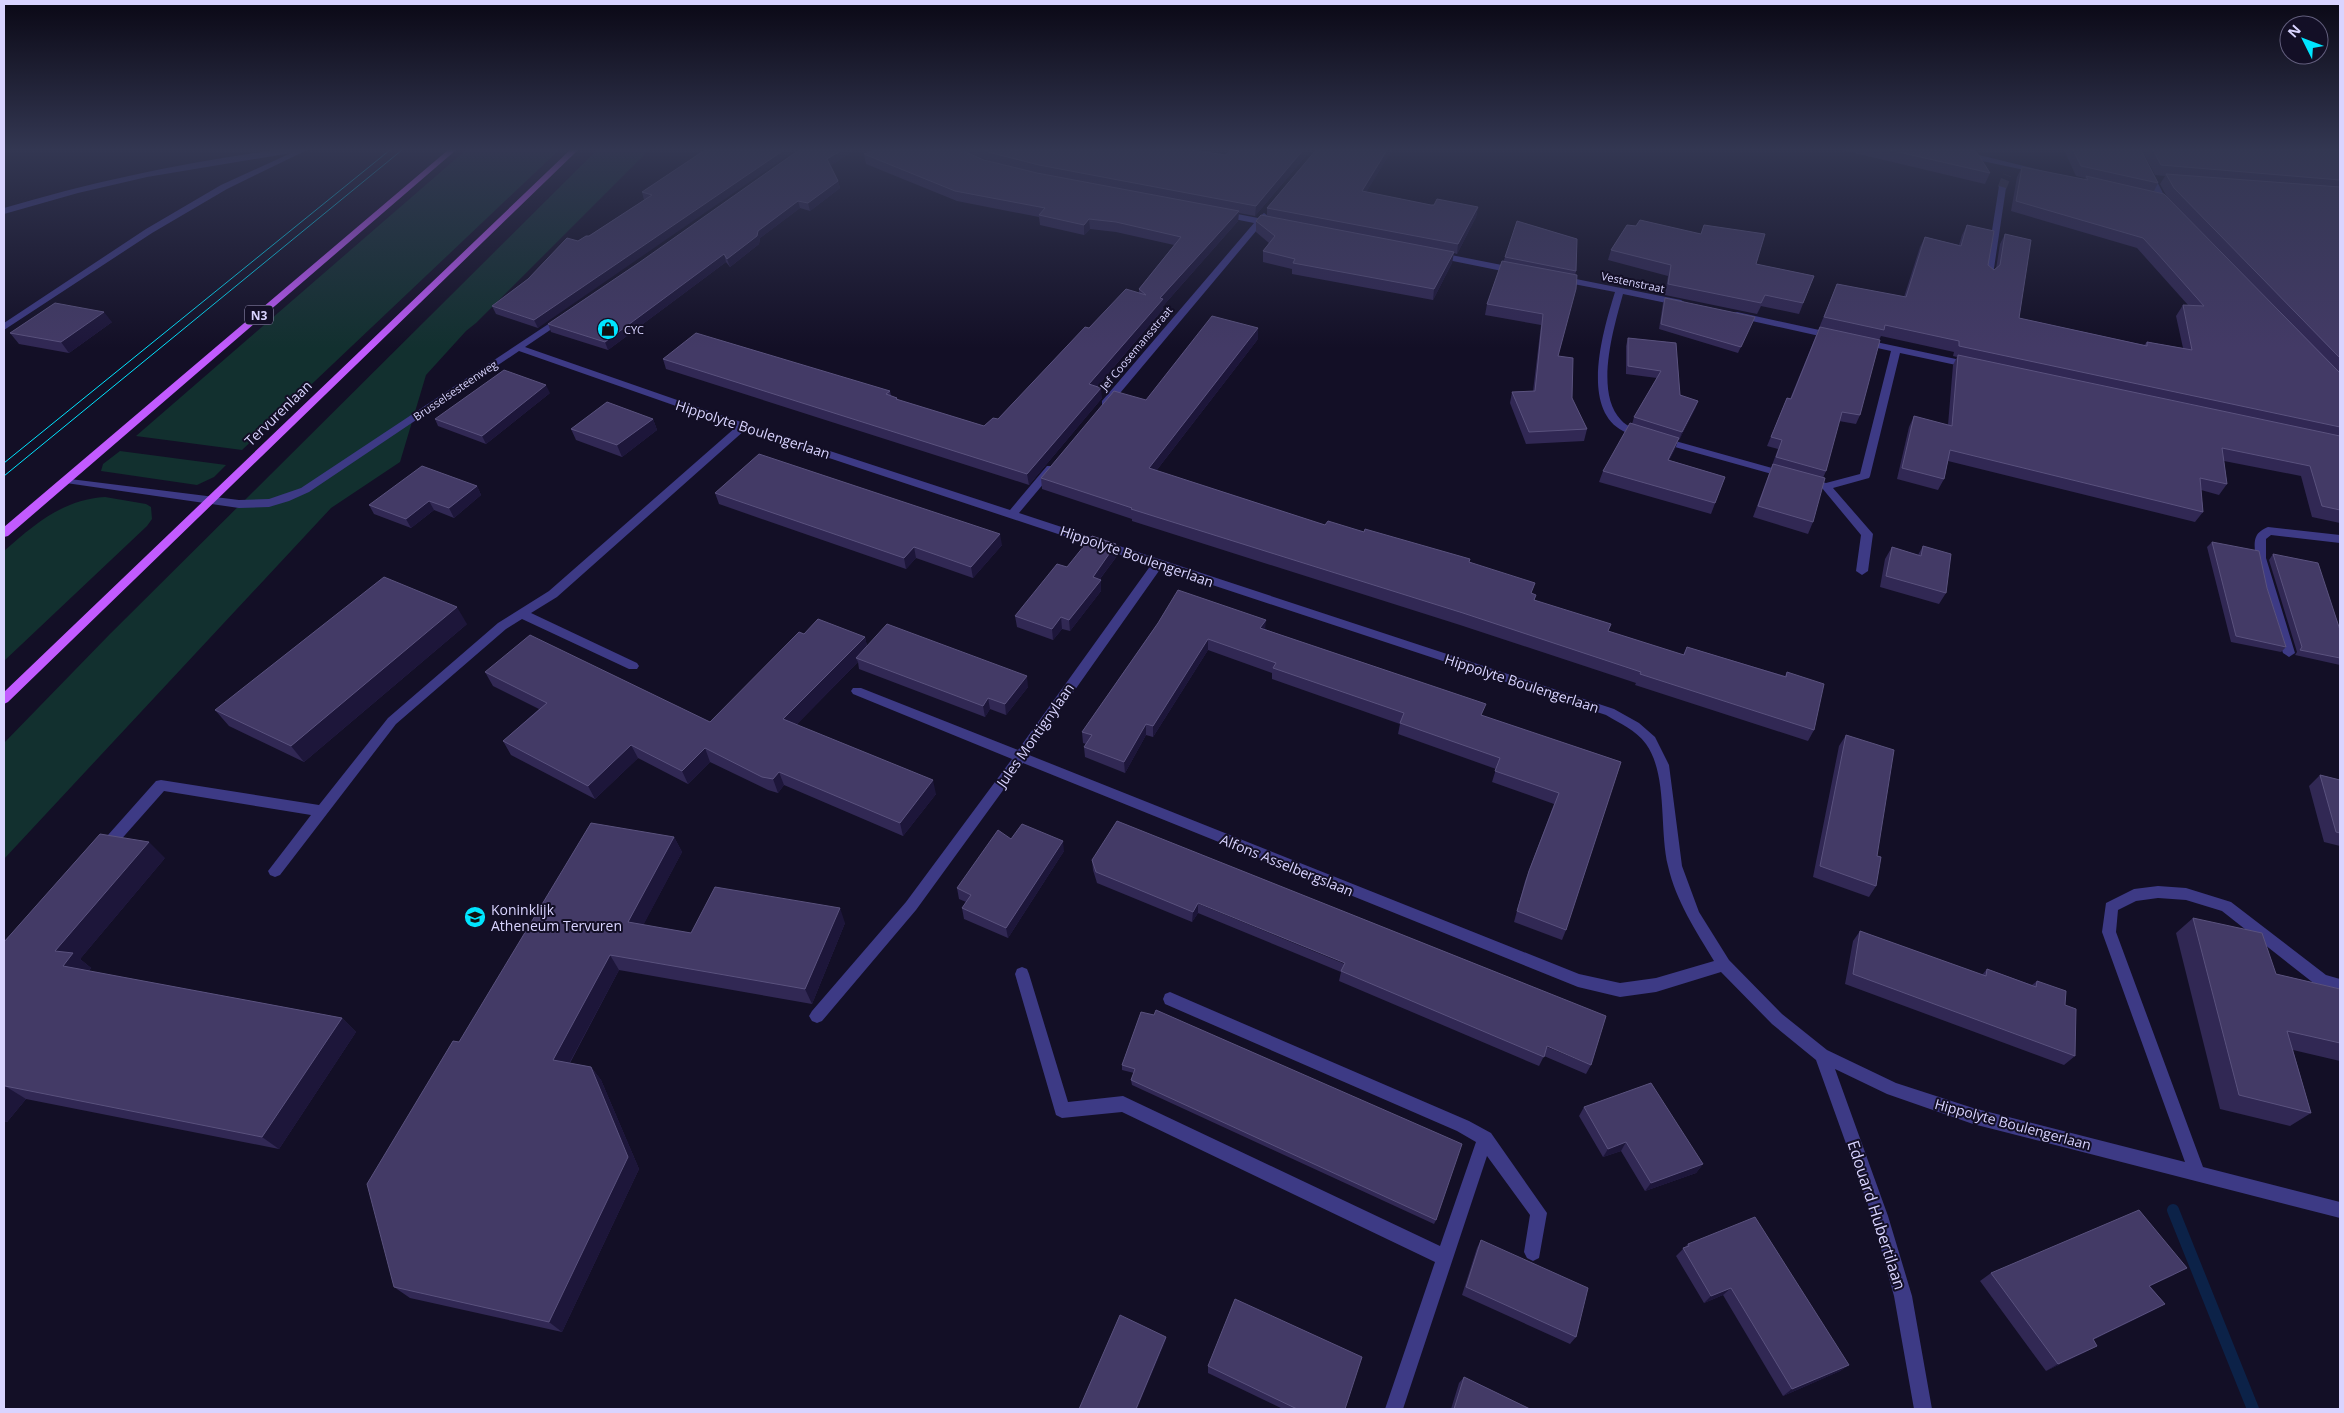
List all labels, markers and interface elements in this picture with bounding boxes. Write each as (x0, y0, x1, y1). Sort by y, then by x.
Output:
north arrow (2279, 15, 2329, 65)
text: N (2283, 20, 2305, 42)
street label: Vestenstraat (1600, 268, 1666, 296)
street label: Jef Coosemansstraat (1096, 303, 1176, 394)
road number: N3 (245, 306, 273, 324)
shop icon: CYC (596, 317, 620, 341)
place label: CYC (624, 322, 644, 337)
street label: Brusselsesteenweg (410, 356, 500, 424)
street label: Tervurenlaan (240, 376, 316, 450)
street label: Hippolyte Boulengerlaan (673, 395, 833, 463)
street label: Hippolyte Boulengerlaan (1058, 521, 1216, 591)
street label: Hippolyte Boulengerlaan (1442, 649, 1602, 717)
street label: Jules Montignylaan (991, 679, 1078, 792)
street label: Alfons Asselbergslaan (1218, 830, 1356, 900)
place label: Koninklijk Atheneum Tervuren (491, 900, 622, 935)
school or university icon: Koninklijk Atheneum Tervuren (463, 905, 487, 929)
street label: Hippolyte Boulengerlaan (1933, 1094, 2093, 1154)
street label: Edouard Hubertilaan (1842, 1138, 1912, 1292)

